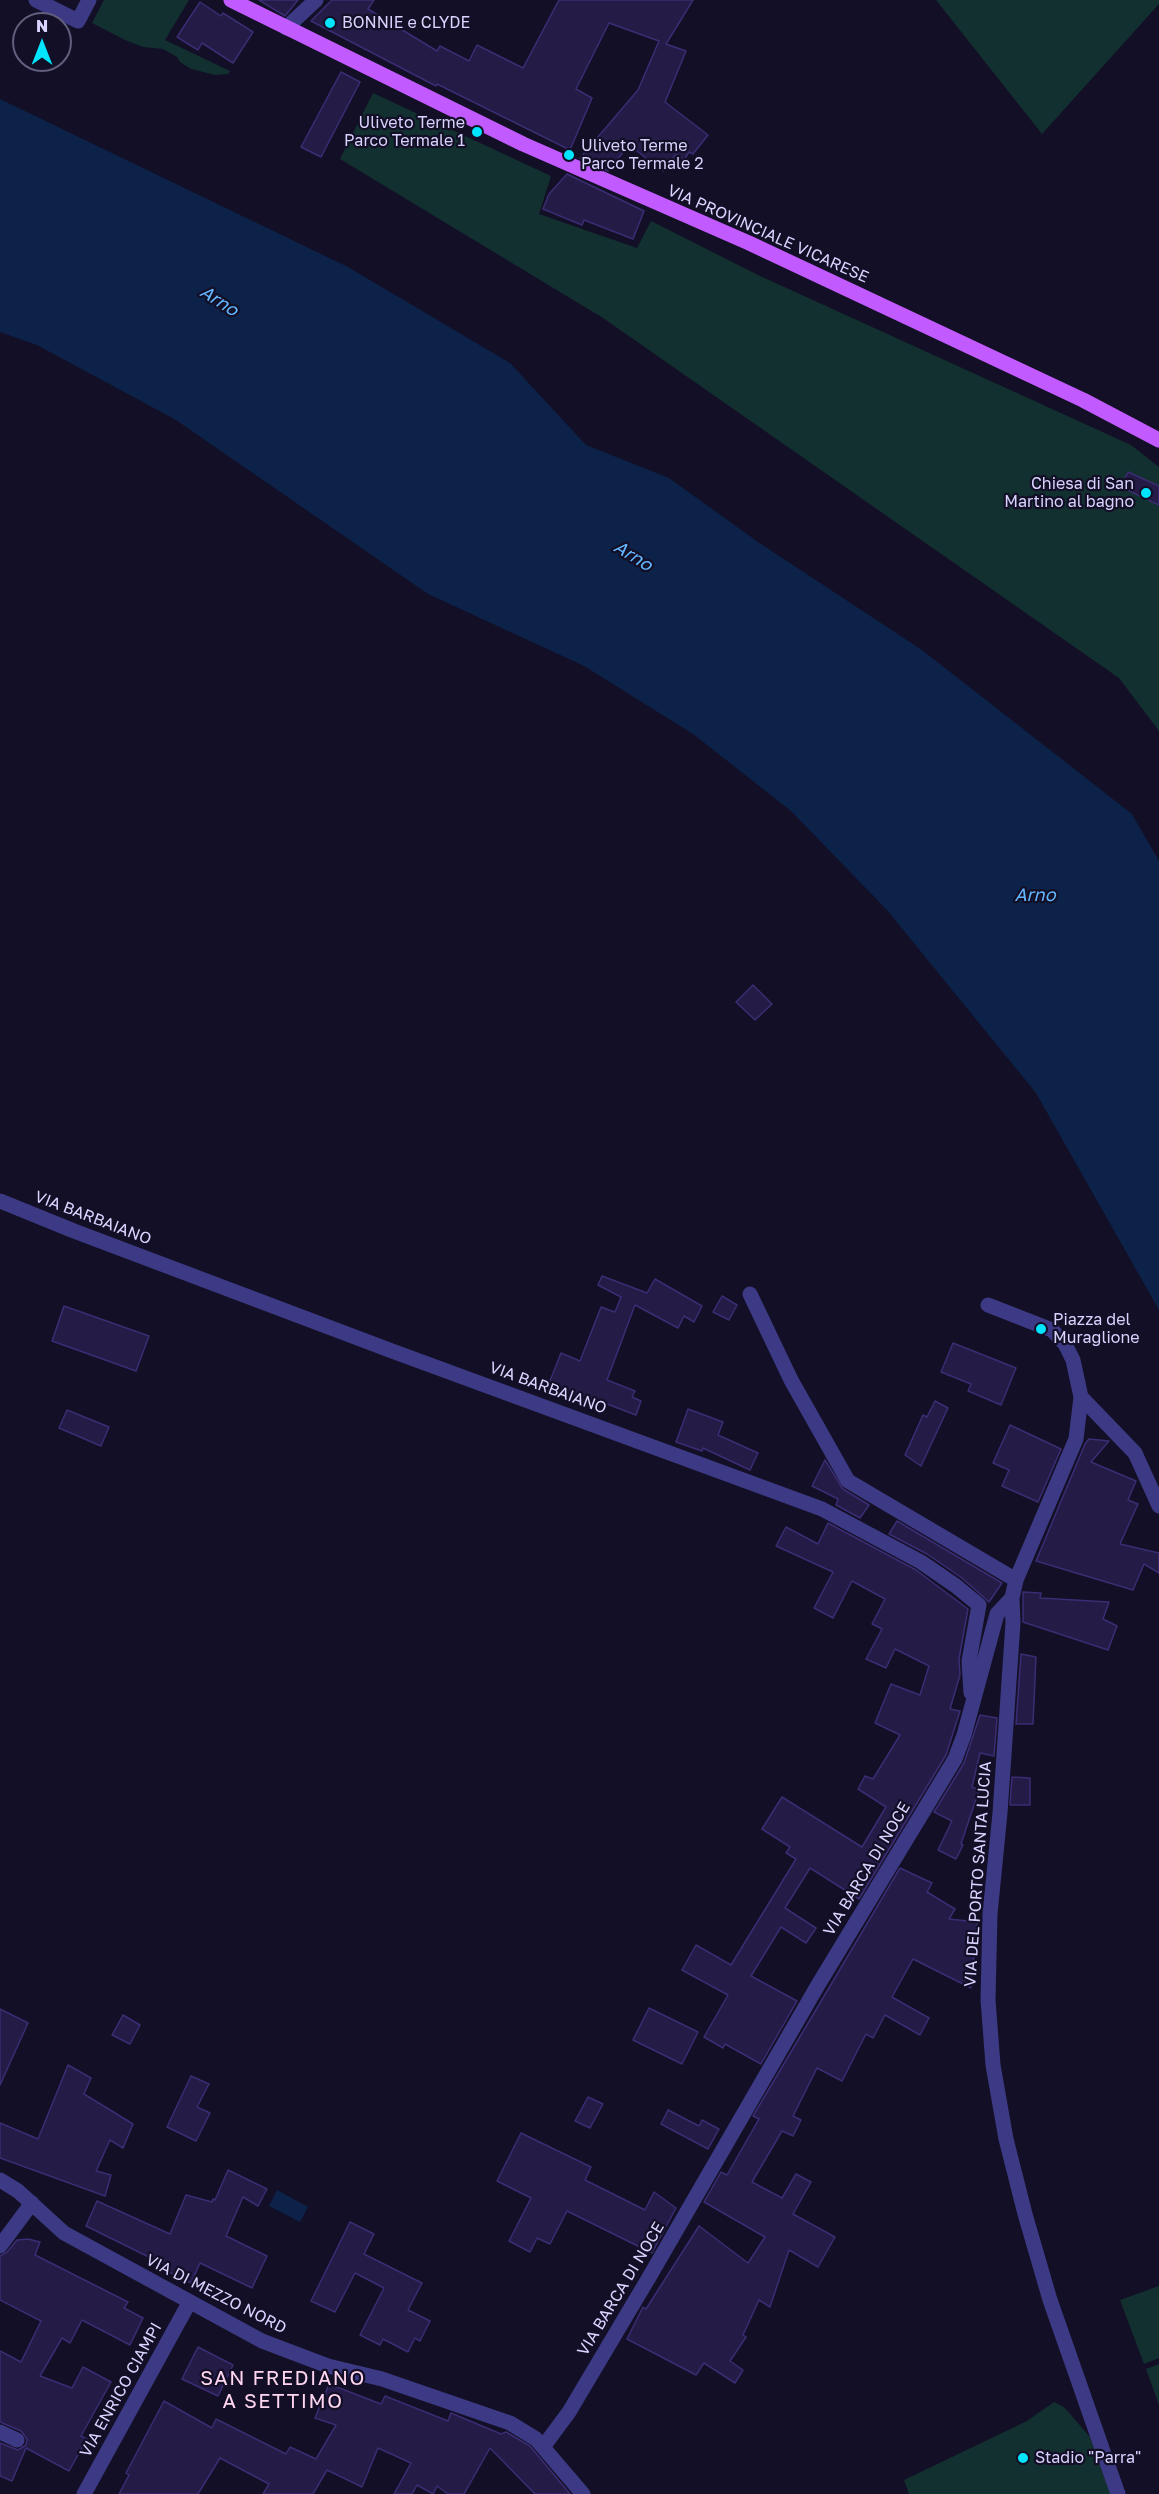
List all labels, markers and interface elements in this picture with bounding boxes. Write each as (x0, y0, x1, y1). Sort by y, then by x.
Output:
north arrow (12, 12, 72, 72)
place label: BONNIE e CLYDE (342, 13, 470, 33)
text: N (36, 16, 48, 36)
marker: BONNIE e CLYDE (323, 16, 337, 30)
place label: Uliveto Terme Parco Termale 1 (344, 113, 465, 151)
marker: Uliveto Terme Parco Termale 1 (470, 125, 484, 139)
place label: Uliveto Terme Parco Termale 2 (581, 136, 703, 174)
marker: Uliveto Terme Parco Termale 2 (562, 148, 576, 162)
street label: VIA PROVINCIALE VICARESE (664, 181, 872, 287)
water label: Arno (196, 281, 242, 321)
place label: Chiesa di San Martino al bagno (1004, 474, 1134, 512)
marker: Chiesa di San Martino al bagno (1139, 486, 1153, 500)
water label: Arno (610, 536, 656, 576)
water label: Arno (1015, 884, 1055, 906)
street label: VIA BARBAIANO (32, 1187, 154, 1249)
place label: Piazza del Muraglione (1053, 1310, 1140, 1348)
marker: Piazza del Muraglione (1034, 1322, 1048, 1336)
street label: VIA BARBAIANO (487, 1358, 609, 1418)
street label: VIA DEL PORTO SANTA LUCIA (961, 1760, 995, 1988)
street label: VIA BARCA DI NOCE (819, 1799, 915, 1939)
street label: VIA BARCA DI NOCE (573, 2219, 669, 2359)
street label: VIA DI MEZZO NORD (142, 2250, 290, 2338)
street label: VIA ENRICO CIAMPI (76, 2319, 166, 2461)
district label: SAN FREDIANO A SETTIMO (200, 2367, 366, 2414)
place label: Stadio "Parra" (1035, 2448, 1141, 2468)
marker: Stadio "Parra" (1016, 2451, 1030, 2465)

